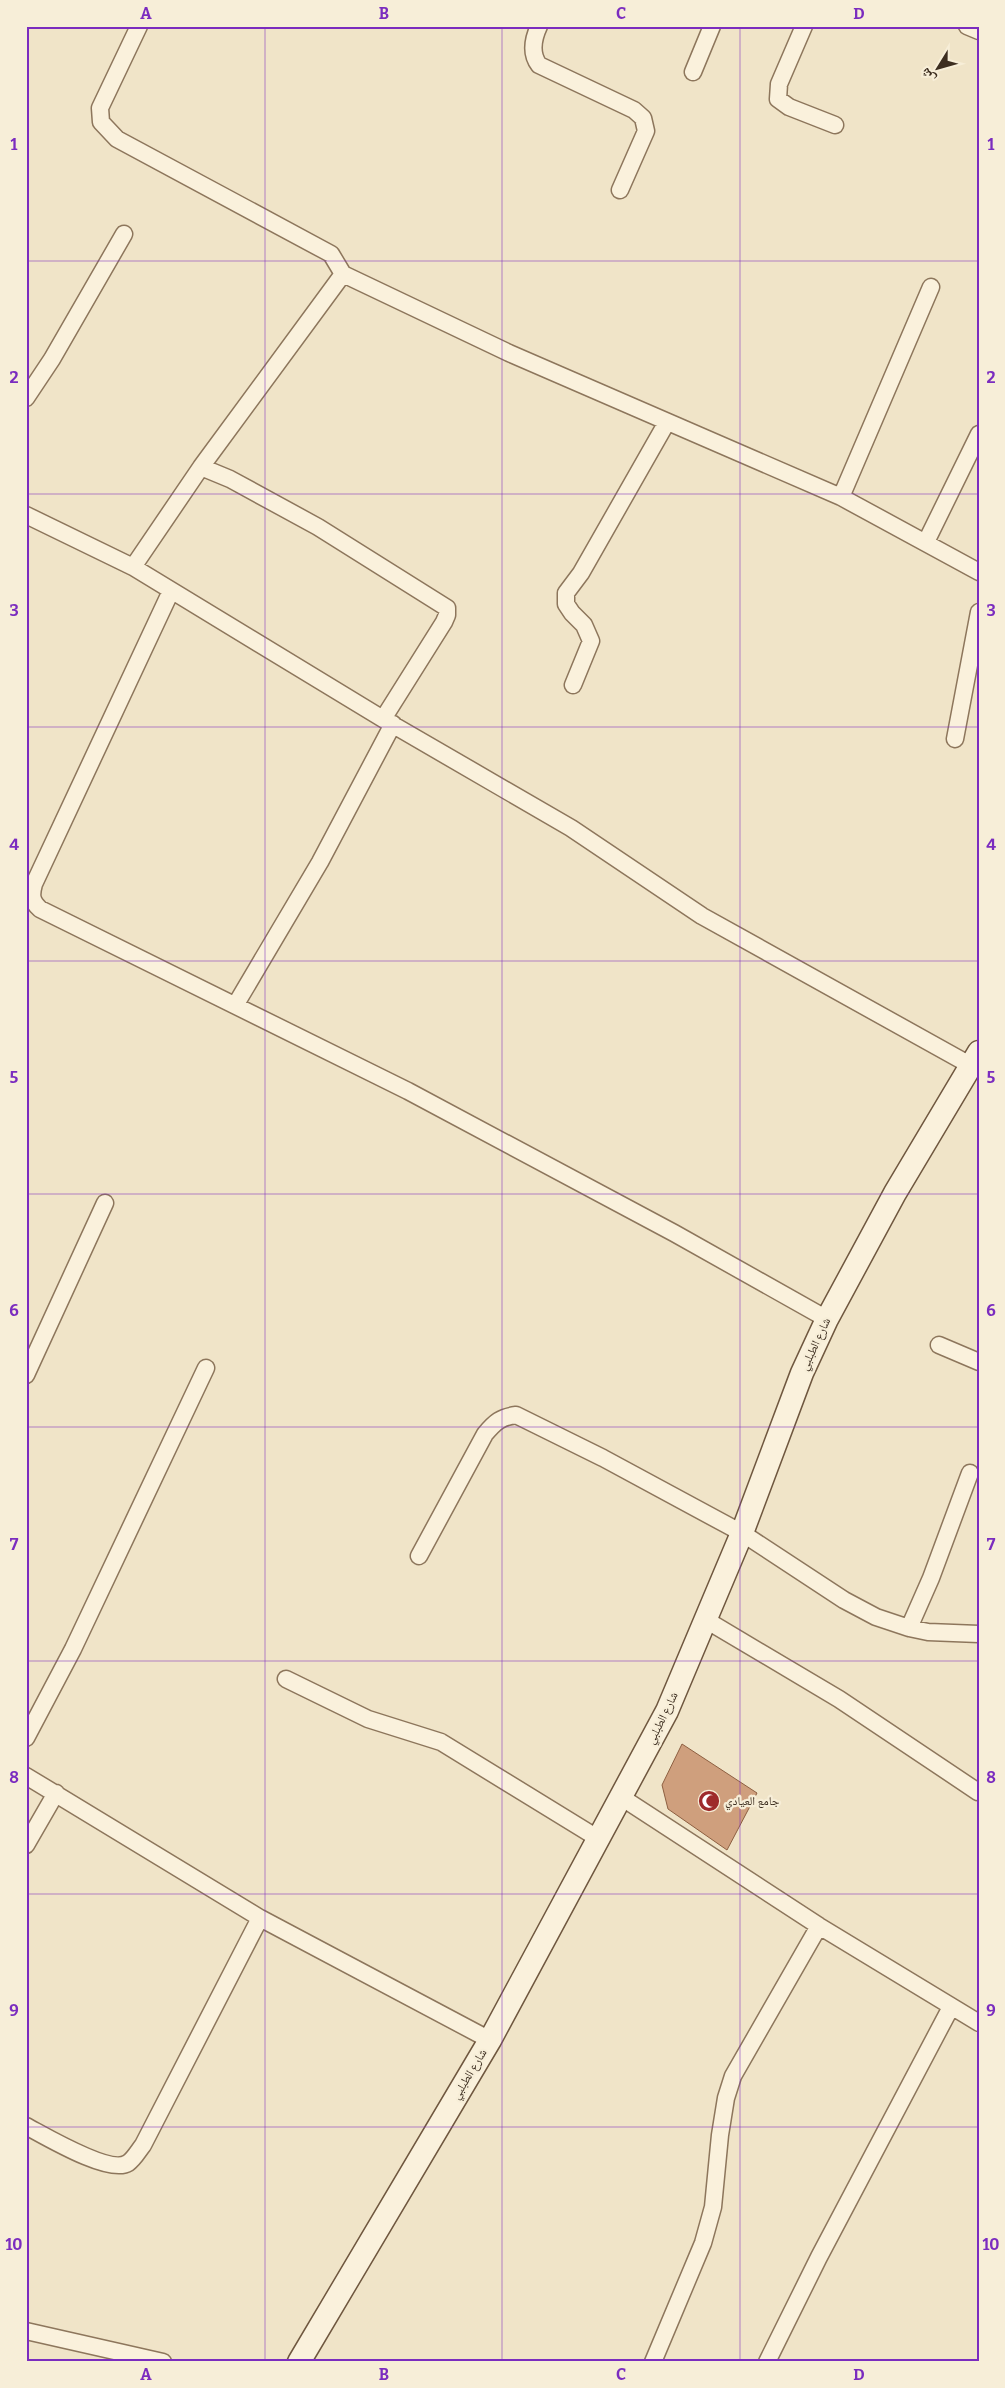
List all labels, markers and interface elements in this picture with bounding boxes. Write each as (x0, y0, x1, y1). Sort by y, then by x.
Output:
text: A (140, 4, 152, 23)
text: B (379, 4, 389, 23)
text: C (616, 4, 626, 23)
text: D (853, 4, 865, 23)
north arrow (912, 42, 962, 92)
text: ش (917, 64, 939, 87)
text: 1 (11, 135, 18, 154)
text: 1 (988, 135, 995, 154)
text: 2 (9, 368, 19, 387)
text: 2 (986, 368, 996, 387)
text: 3 (9, 601, 19, 620)
text: 3 (986, 601, 996, 620)
text: 4 (9, 835, 19, 854)
text: 4 (986, 835, 996, 854)
text: 5 (10, 1068, 19, 1087)
text: 5 (987, 1068, 996, 1087)
text: 6 (9, 1301, 19, 1320)
text: 6 (986, 1301, 996, 1320)
street label: شارع الطبلبي (797, 1315, 836, 1374)
text: 7 (10, 1535, 19, 1554)
text: 7 (987, 1535, 996, 1554)
street label: شارع الطبلبي (643, 1690, 683, 1748)
text: 8 (9, 1768, 19, 1787)
text: 8 (986, 1768, 996, 1787)
mosque icon: جامع العيادي (697, 1789, 721, 1813)
place label: جامع العيادي (725, 1794, 780, 1811)
text: 9 (9, 2001, 19, 2020)
text: 9 (986, 2001, 996, 2020)
street label: شارع الطبلبي (448, 2046, 492, 2103)
text: 10 (5, 2235, 23, 2254)
text: 10 (982, 2235, 1000, 2254)
text: A (140, 2365, 152, 2384)
text: B (379, 2365, 389, 2384)
text: C (616, 2365, 626, 2384)
text: D (853, 2365, 865, 2384)

